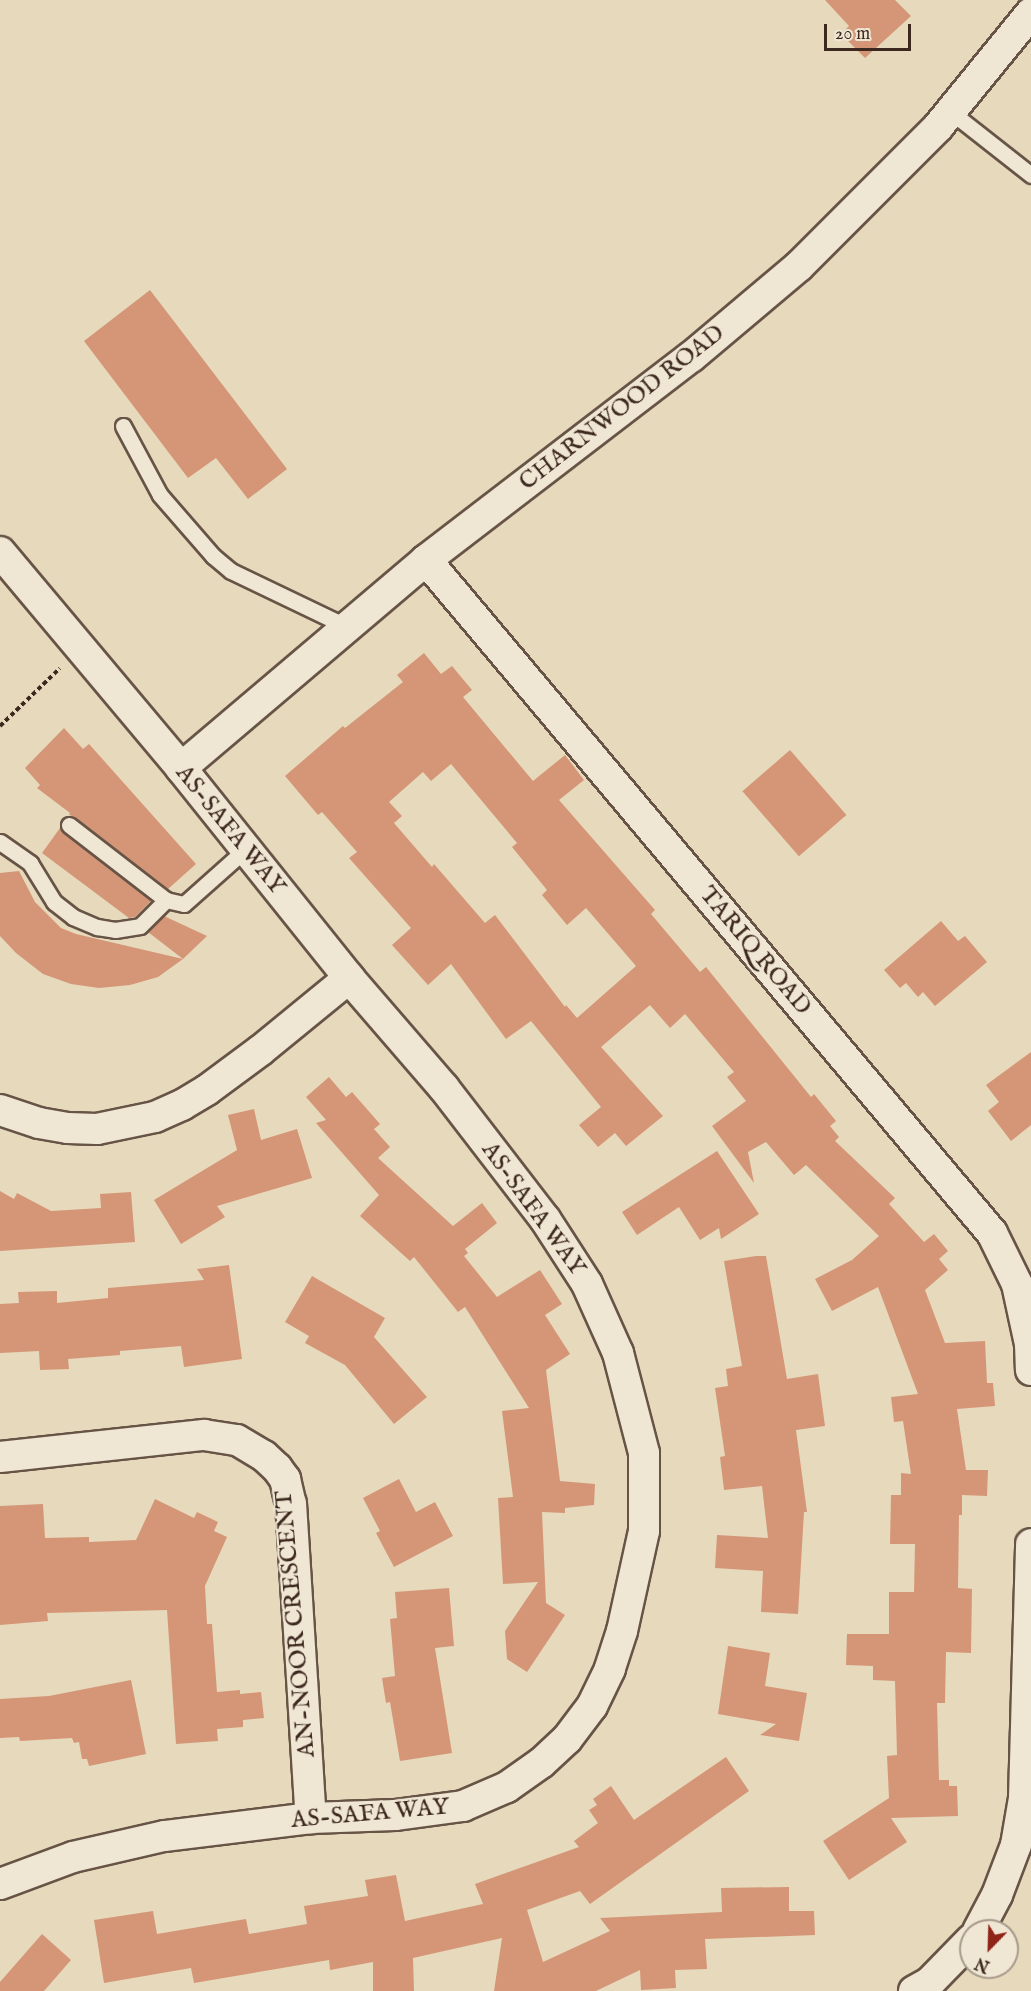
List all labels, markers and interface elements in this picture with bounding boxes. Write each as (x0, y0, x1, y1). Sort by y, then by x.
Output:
scale bar (827, 12, 914, 50)
text: 20 m (835, 23, 870, 46)
street label: CHARNWOOD ROAD (514, 319, 730, 497)
street label: AS-SAFA WAY (169, 759, 291, 901)
street label: TARIQ ROAD (693, 881, 817, 1021)
street label: AS-SAFA WAY (475, 1137, 591, 1281)
street label: AN-NOOR CRESCENT (270, 1489, 322, 1759)
street label: AS-SAFA WAY (290, 1793, 450, 1835)
north arrow (959, 1919, 1019, 1979)
text: N (972, 1952, 993, 1976)

